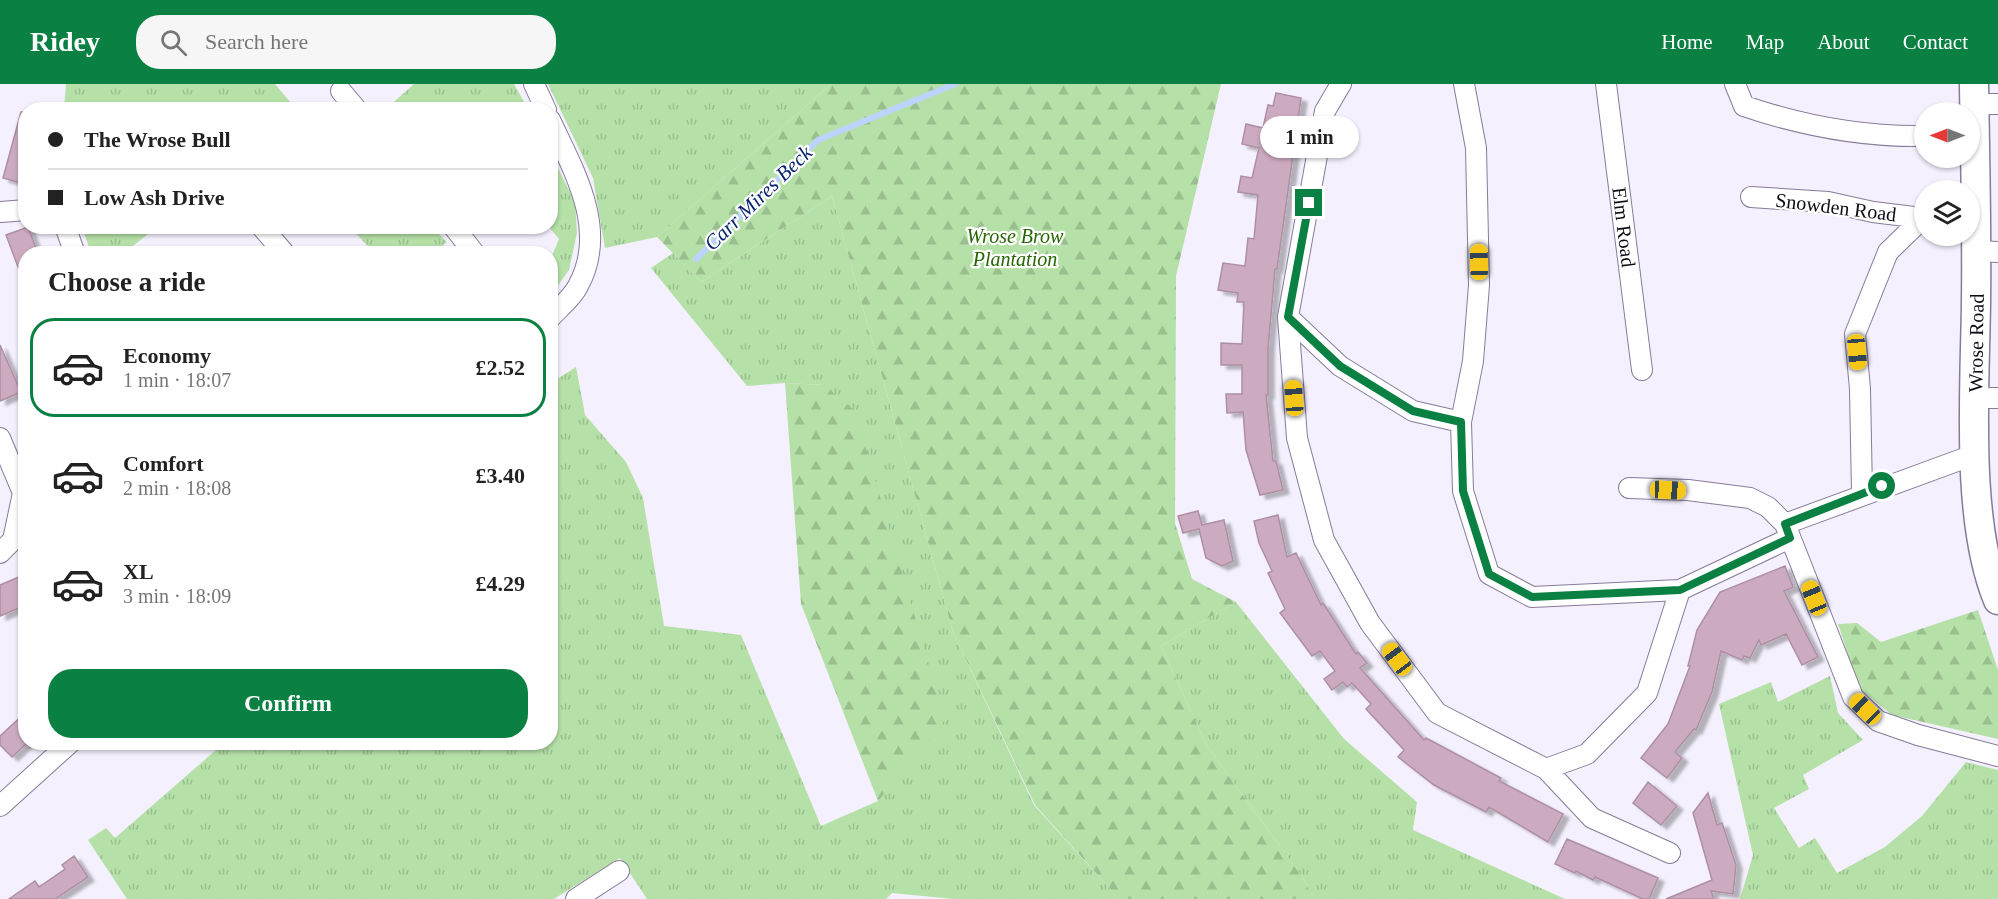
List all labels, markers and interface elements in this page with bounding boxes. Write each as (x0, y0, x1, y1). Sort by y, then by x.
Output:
search box (136, 15, 556, 69)
text: Ridey (30, 26, 100, 57)
icon: search (157, 26, 190, 59)
text: Search here (205, 29, 308, 54)
text: Home (1661, 30, 1713, 54)
text: Map (1746, 30, 1784, 54)
text: About (1817, 30, 1870, 54)
text: Contact (1903, 30, 1968, 54)
north arrow (1914, 102, 1980, 168)
map controls (1914, 102, 1980, 246)
callout: 1 min (1260, 116, 1358, 158)
text: 1 min (1285, 126, 1334, 148)
text: The Wrose Bull (84, 127, 231, 152)
water label: Carr Mires Beck (699, 140, 817, 255)
button: layers (1914, 180, 1980, 246)
text: Low Ash Drive (84, 185, 225, 210)
street label: Elm Road (1608, 186, 1640, 268)
route end (1295, 189, 1322, 216)
street label: Snowden Road (1774, 189, 1898, 225)
park label: Wrose Brow Plantation (967, 225, 1064, 270)
car (1470, 244, 1488, 280)
text: Choose a ride (48, 267, 206, 297)
street label: Wrose Road (1964, 294, 1988, 392)
car (1846, 333, 1868, 371)
icon: car (51, 341, 105, 395)
text: Economy (123, 343, 211, 368)
text: £2.52 (476, 355, 525, 380)
text: 1 min · 18:07 (123, 369, 231, 391)
car (1284, 379, 1304, 417)
icon: car (51, 449, 105, 503)
text: Comfort (123, 451, 204, 476)
text: £3.40 (476, 463, 525, 488)
route start (1868, 472, 1895, 499)
text: 2 min · 18:08 (123, 477, 231, 499)
car (1650, 480, 1686, 500)
icon: car (51, 557, 105, 611)
text: XL (123, 559, 154, 584)
text: £4.29 (476, 571, 525, 596)
car (1799, 578, 1829, 618)
text: 3 min · 18:09 (123, 585, 231, 607)
car (1379, 639, 1415, 679)
button: Confirm (48, 669, 528, 738)
car (1846, 690, 1884, 728)

